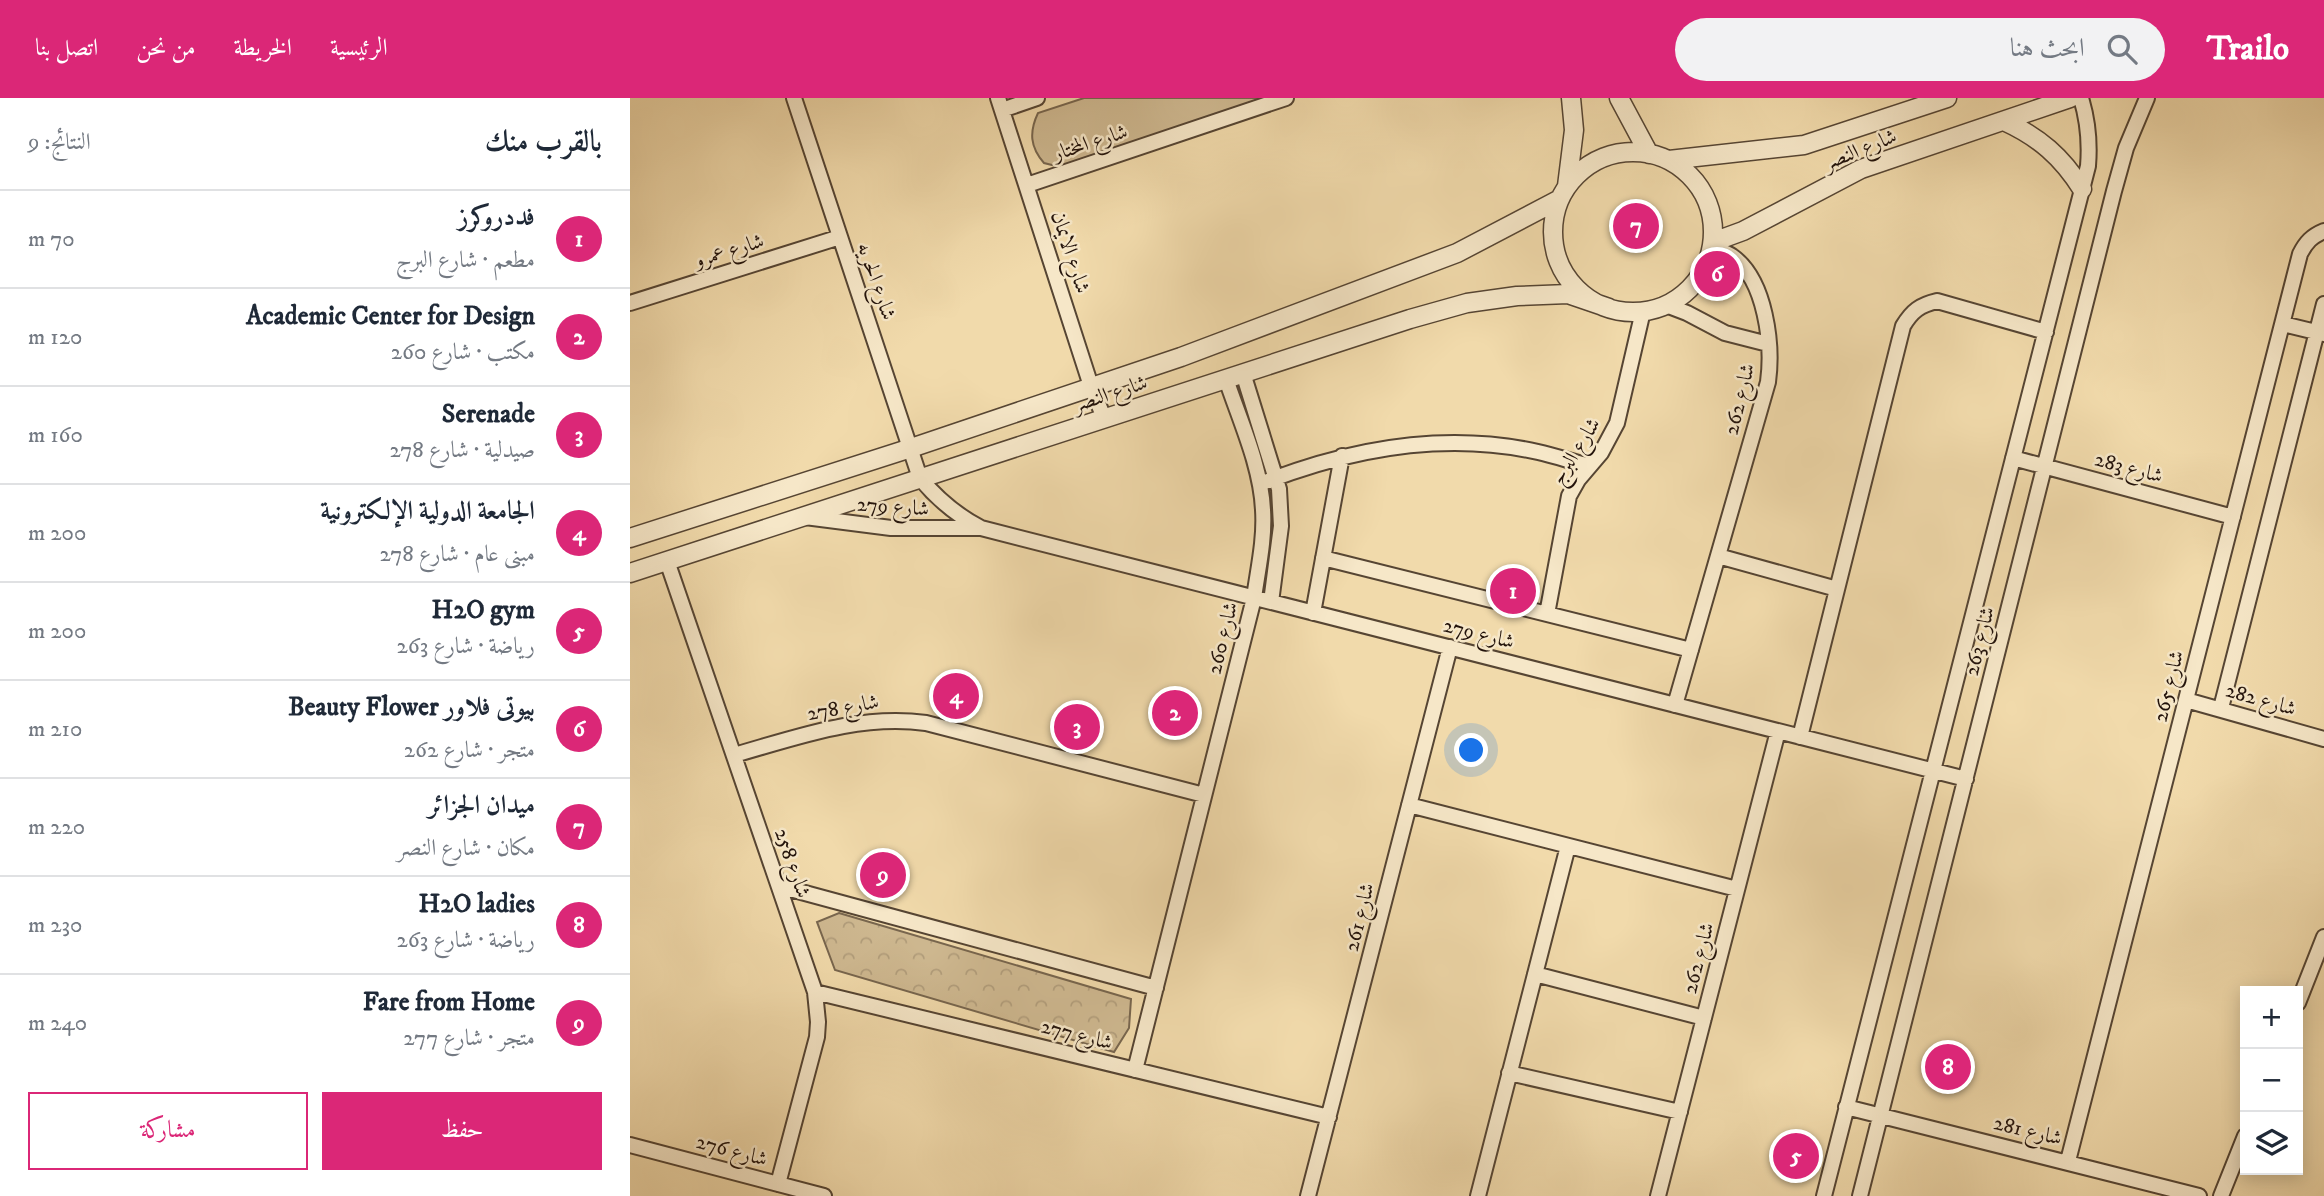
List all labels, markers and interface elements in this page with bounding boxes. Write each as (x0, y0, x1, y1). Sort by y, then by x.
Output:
search box (1675, 18, 2165, 81)
text: Trailo (2207, 29, 2289, 70)
icon: search (2103, 30, 2141, 68)
text: ابحث هنا (2010, 32, 2085, 65)
text: اتصل بنا (35, 33, 98, 63)
text: من نحن (136, 33, 196, 63)
text: الخريطة (234, 33, 292, 63)
text: الرئيسية (330, 33, 388, 63)
street label: شارع المختار (1048, 119, 1132, 172)
text: بالقرب منك (485, 124, 602, 161)
street label: شارع النصر (1818, 124, 1902, 181)
text: النتائج: 9 (28, 128, 91, 157)
pin: 7 (1613, 200, 1659, 252)
text: فددروكرز (458, 201, 535, 234)
street label: شارع الايمان (1041, 208, 1096, 298)
text: 70 m (28, 225, 75, 254)
text: 1 (575, 225, 583, 254)
street label: شارع عمرو (689, 228, 768, 278)
street label: شارع الحريه (847, 239, 901, 325)
text: مطعم · شارع البرج (396, 246, 535, 275)
pin: 6 (1694, 248, 1740, 300)
text: Academic Center for Design (246, 300, 535, 333)
text: 120 m (28, 323, 82, 352)
text: 2 (573, 323, 585, 352)
text: مكتب · شارع 260 (391, 338, 535, 367)
street label: شارع 262 (1719, 361, 1765, 439)
street label: شارع النصر (1068, 370, 1152, 423)
text: Serenade (442, 398, 535, 431)
street label: شارع البرج (1545, 413, 1611, 493)
text: 160 m (28, 421, 83, 450)
text: 3 (575, 421, 583, 450)
text: صيدلية · شارع 278 (390, 436, 535, 465)
street label: شارع 283 (2091, 446, 2166, 493)
street label: شارع 279 (856, 492, 930, 526)
text: الجامعة الدولية الإلكترونية (320, 495, 535, 528)
text: 200 m (28, 519, 86, 548)
text: 4 (572, 519, 586, 548)
text: مبنى عام · شارع 278 (379, 540, 535, 569)
pin: 1 (1490, 565, 1536, 617)
text: H2O gym (432, 594, 535, 627)
street label: شارع 260 (1201, 599, 1248, 678)
street label: شارع 263 (1959, 604, 2005, 679)
street label: شارع 279 (1440, 613, 1517, 659)
text: 200 m (28, 617, 86, 646)
text: 5 (573, 617, 585, 646)
text: رياضة · شارع 263 (396, 632, 535, 661)
street label: شارع 265 (2148, 648, 2194, 726)
pin: 4 (933, 670, 979, 722)
street label: شارع 282 (2221, 678, 2299, 726)
pin: 2 (1152, 687, 1198, 739)
street label: شارع 278 (805, 689, 882, 731)
text: بيوتى فلاور Beauty Flower (288, 691, 535, 724)
pin: 3 (1054, 701, 1100, 753)
text: 210 m (28, 715, 82, 744)
text: 6 (573, 715, 585, 744)
your location (1454, 733, 1488, 767)
text: متجر · شارع 262 (404, 736, 535, 765)
text: ميدان الجزائر (428, 789, 535, 822)
text: 220 m (28, 813, 85, 842)
text: 7 (573, 813, 585, 842)
street label: شارع 258 (764, 825, 816, 903)
text: مكان · شارع النصر (397, 834, 535, 863)
pin: 9 (860, 849, 906, 901)
street label: شارع 261 (1339, 880, 1385, 955)
text: H2O ladies (418, 888, 535, 921)
text: 230 m (28, 911, 83, 940)
text: 8 (573, 911, 585, 940)
street label: شارع 262 (1677, 920, 1725, 998)
text: رياضة · شارع 263 (396, 926, 535, 955)
text: Fare from Home (363, 986, 535, 1019)
map controls (2240, 986, 2303, 1175)
button: + (2240, 986, 2303, 1049)
text: 240 m (28, 1009, 87, 1038)
text: 9 (573, 1009, 585, 1038)
street label: شارع 277 (1037, 1014, 1115, 1060)
text: متجر · شارع 277 (403, 1024, 535, 1053)
pin: 8 (1925, 1041, 1971, 1093)
button: − (2240, 1049, 2303, 1112)
button: مشاركة (28, 1092, 308, 1170)
button: حفظ (322, 1092, 602, 1170)
street label: شارع 281 (1990, 1110, 2065, 1156)
button: layers (2240, 1112, 2303, 1175)
street label: شارع 276 (692, 1129, 770, 1177)
pin: 5 (1773, 1130, 1819, 1182)

